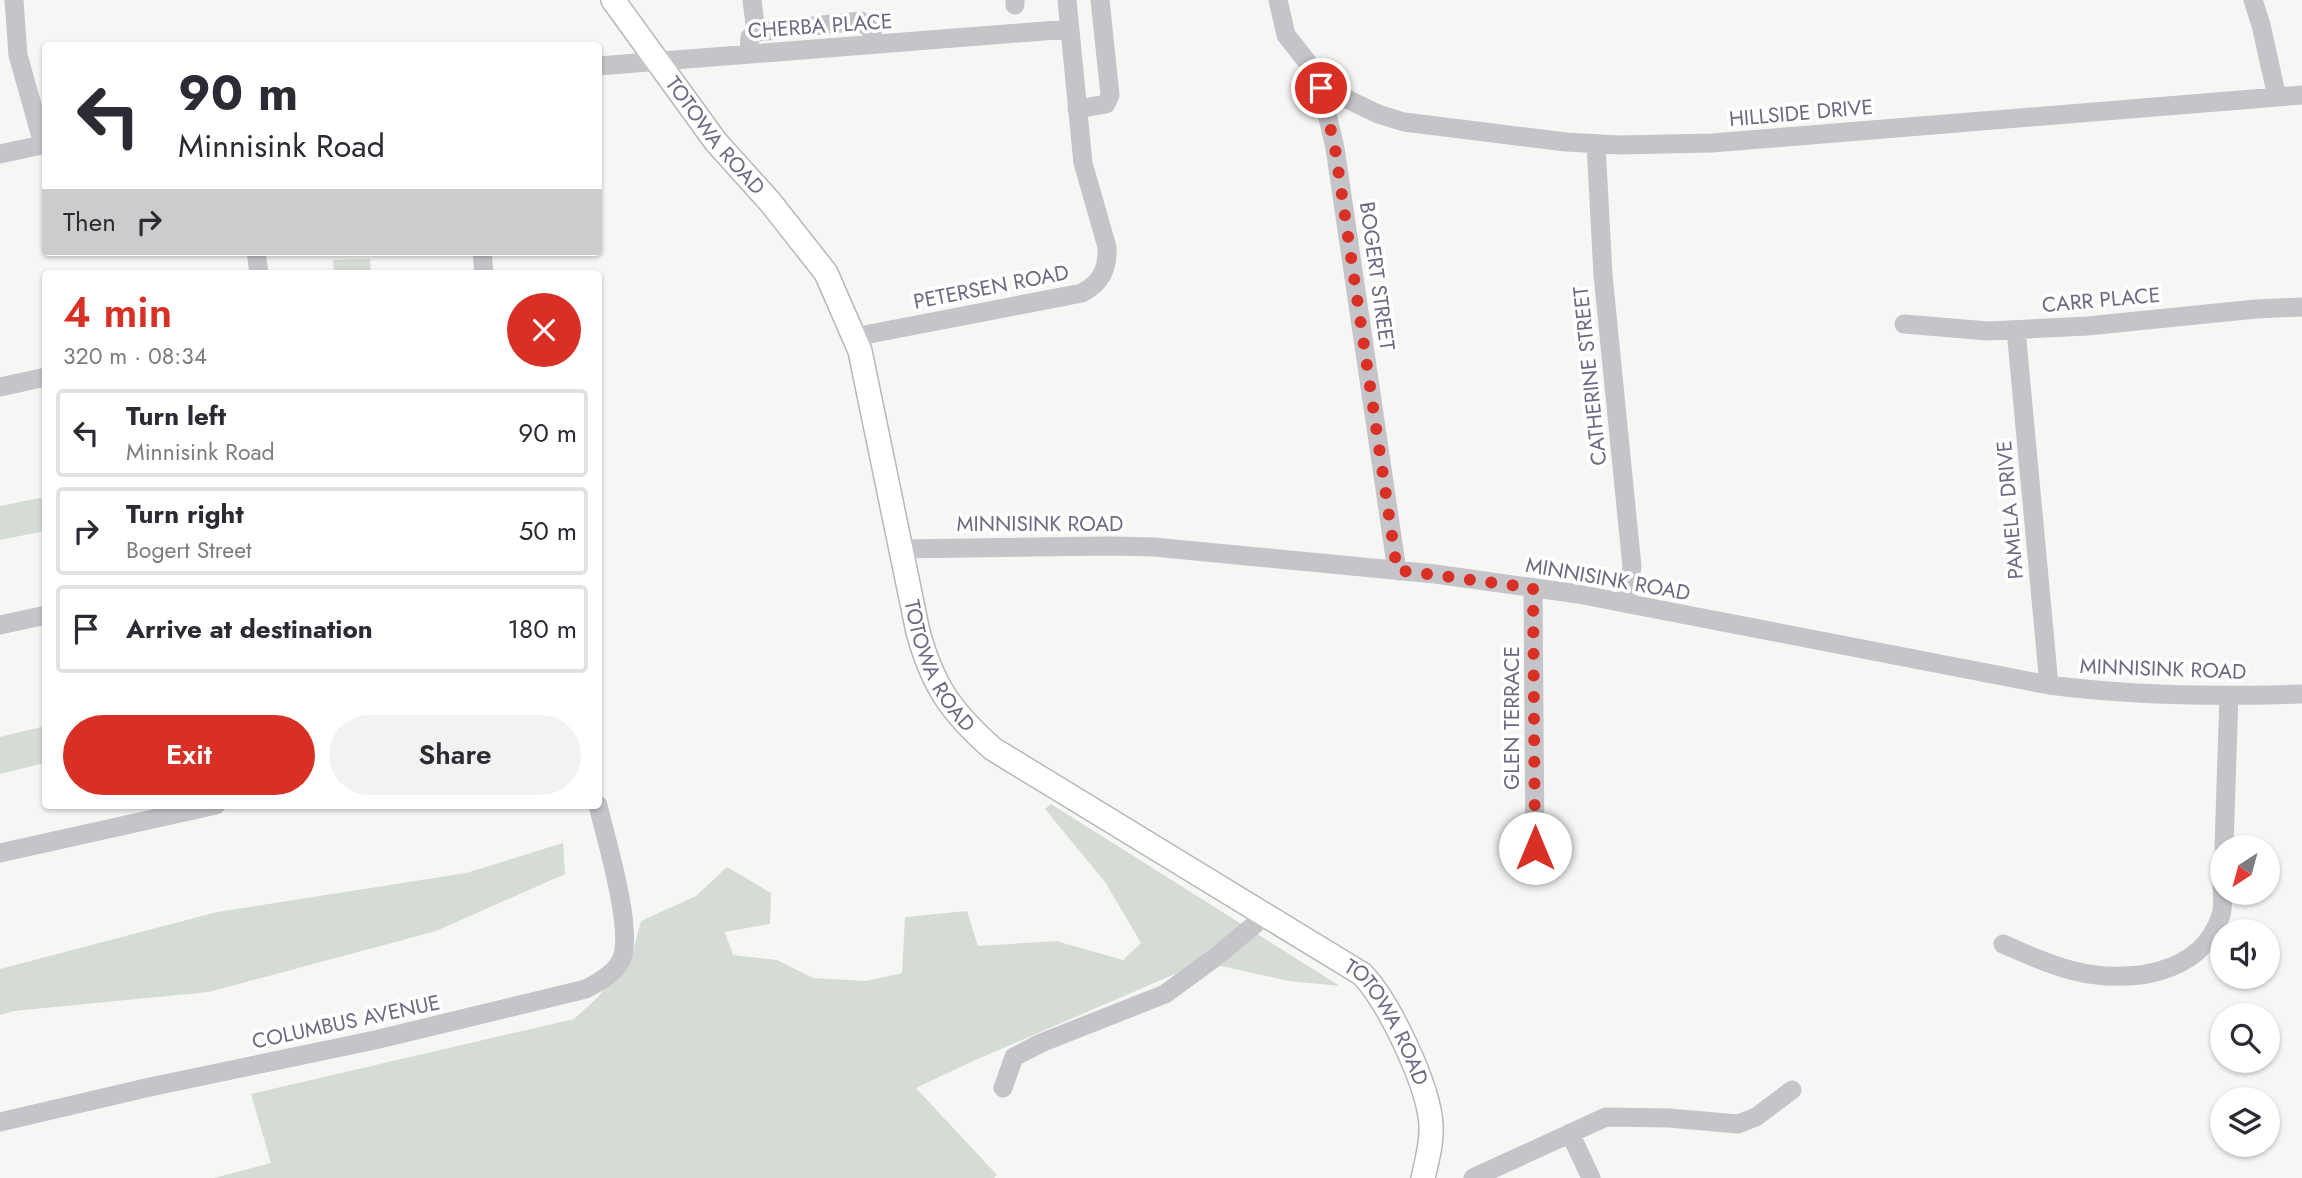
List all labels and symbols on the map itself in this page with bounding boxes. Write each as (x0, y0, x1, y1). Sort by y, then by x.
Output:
street label: CHERBA PLACE (747, 6, 893, 46)
pin (1291, 58, 1351, 118)
street label: TOTOWA ROAD (658, 70, 772, 202)
street label: HILLSIDE DRIVE (1728, 92, 1874, 134)
street label: BOGERT STREET (1352, 200, 1402, 353)
street label: PETERSEN ROAD (911, 257, 1071, 317)
street label: CARR PLACE (2041, 280, 2161, 320)
street label: CATHERINE STREET (1566, 285, 1614, 467)
street label: PAMELA DRIVE (1989, 439, 2031, 581)
street label: MINNISINK ROAD (957, 509, 1123, 539)
street label: MINNISINK ROAD (1523, 550, 1693, 608)
street label: TOTOWA ROAD (897, 597, 982, 739)
street label: GLEN TERRACE (1497, 646, 1527, 790)
street label: MINNISINK ROAD (2079, 651, 2247, 687)
position arrow (1498, 811, 1572, 885)
north arrow (2210, 835, 2280, 905)
street label: TOTOWA ROAD (1339, 952, 1436, 1089)
street label: COLUMBUS AVENUE (249, 987, 443, 1057)

